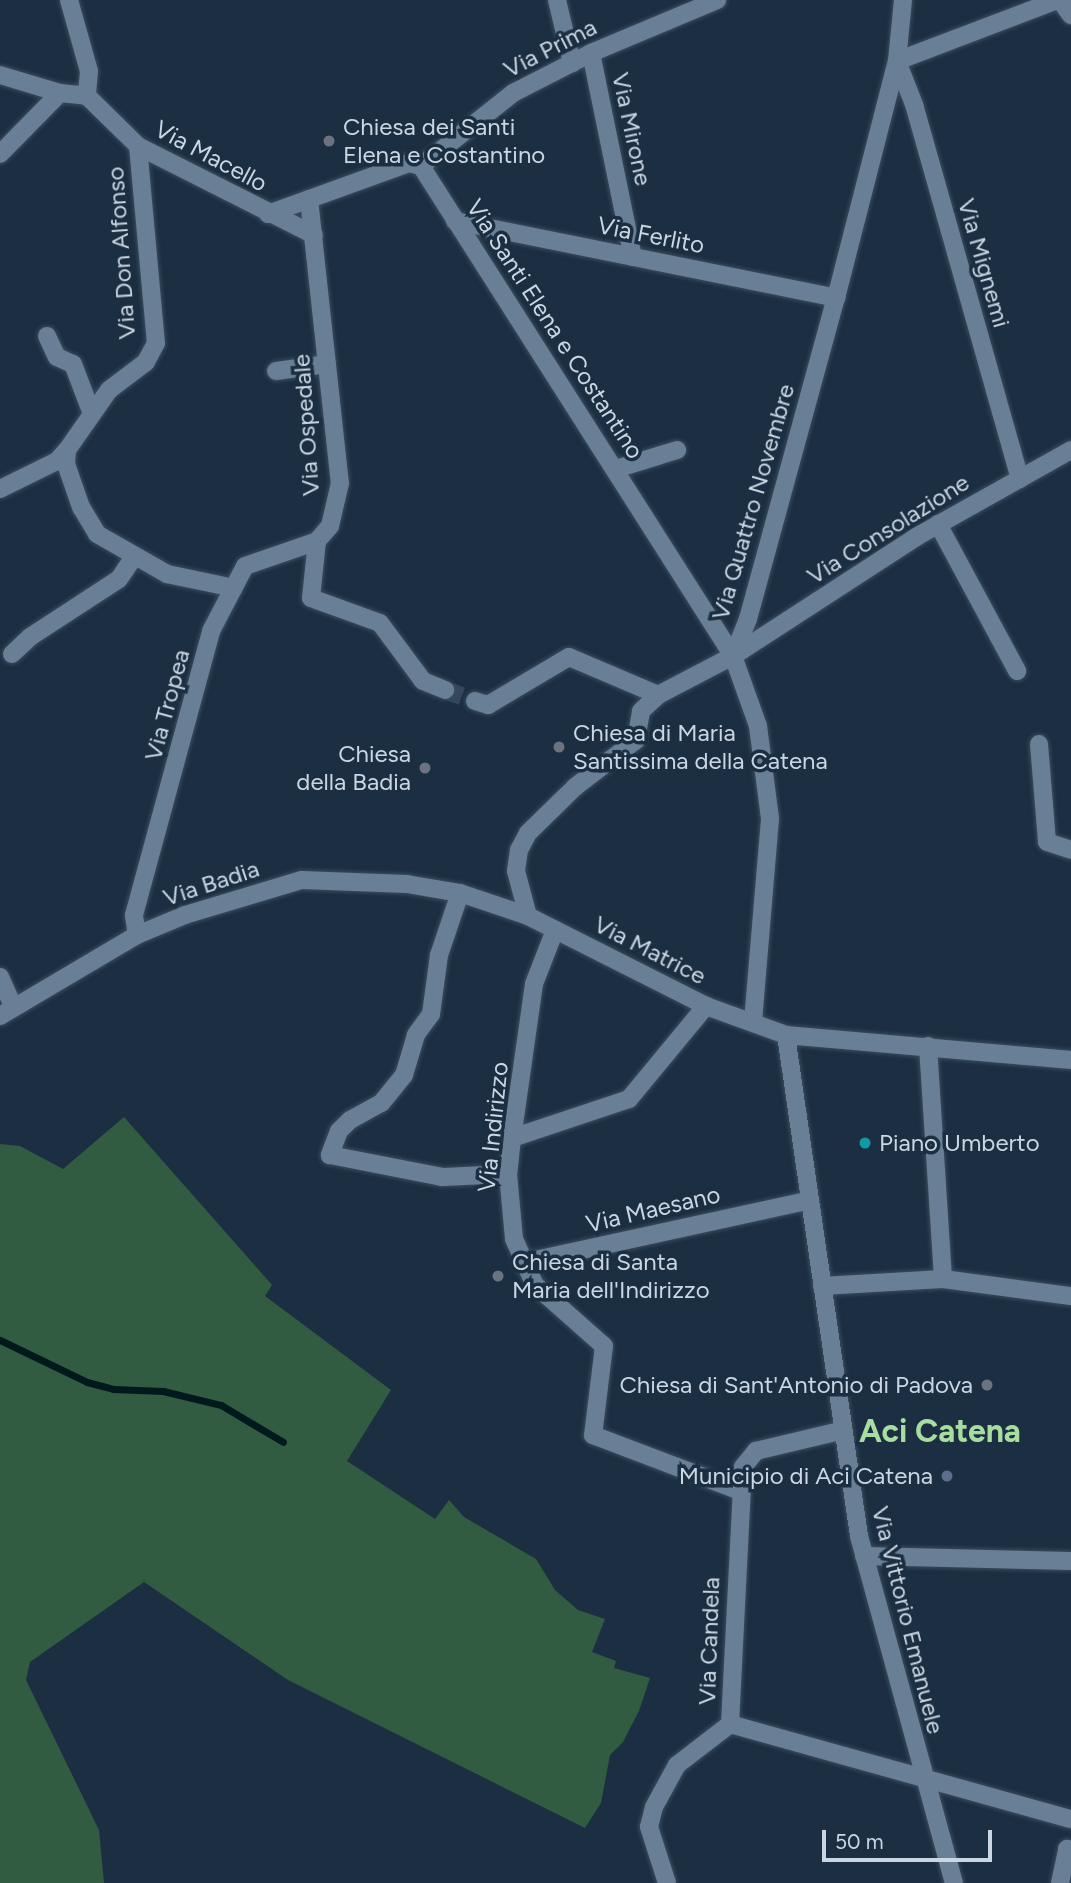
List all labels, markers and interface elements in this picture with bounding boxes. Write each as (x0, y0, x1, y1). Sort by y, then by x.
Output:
street label: Via Prima (499, 12, 601, 84)
street label: Via Mirone (606, 70, 658, 188)
place label: Chiesa dei Santi Elena e Costantino (343, 113, 545, 169)
street label: Via Macello (150, 114, 272, 198)
marker: Chiesa dei Santi Elena e Costantino (321, 133, 337, 149)
street label: Via Don Alfonso (101, 166, 141, 340)
street label: Via Santi Elena e Costantino (460, 194, 650, 464)
street label: Via Mignemi (952, 195, 1016, 331)
street label: Via Ferlito (595, 211, 707, 259)
street label: Via Ospedale (287, 353, 325, 497)
street label: Via Quattro Novembre (706, 381, 800, 623)
street label: Via Consolazione (802, 468, 974, 590)
street label: Via Tropea (138, 646, 196, 764)
place label: Chiesa di Maria Santissima della Catena (573, 719, 828, 775)
marker: Chiesa di Maria Santissima della Catena (551, 739, 567, 755)
place label: Chiesa della Badia (296, 740, 411, 796)
marker: Chiesa della Badia (417, 760, 433, 776)
street label: Via Badia (159, 854, 263, 912)
street label: Via Matrice (589, 910, 711, 990)
street label: Via Indirizzo (472, 1060, 514, 1194)
place label: Piano Umberto (879, 1129, 1040, 1157)
marker: Piano Umberto (857, 1135, 873, 1151)
street label: Via Maesano (583, 1180, 723, 1238)
place label: Chiesa di Santa Maria dell'Indirizzo (512, 1248, 710, 1304)
marker: Chiesa di Santa Maria dell'Indirizzo (490, 1268, 506, 1284)
place label: Chiesa di Sant'Antonio di Padova (620, 1371, 973, 1399)
marker: Chiesa di Sant'Antonio di Padova (979, 1377, 995, 1393)
district label: Aci Catena (859, 1412, 1021, 1450)
place label: Municipio di Aci Catena (679, 1462, 933, 1490)
marker: Municipio di Aci Catena (939, 1468, 955, 1484)
street label: Via Vittorio Emanuele (866, 1503, 950, 1737)
street label: Via Candela (692, 1577, 726, 1705)
scale bar (826, 1816, 996, 1860)
text: 50 m (835, 1829, 884, 1854)

